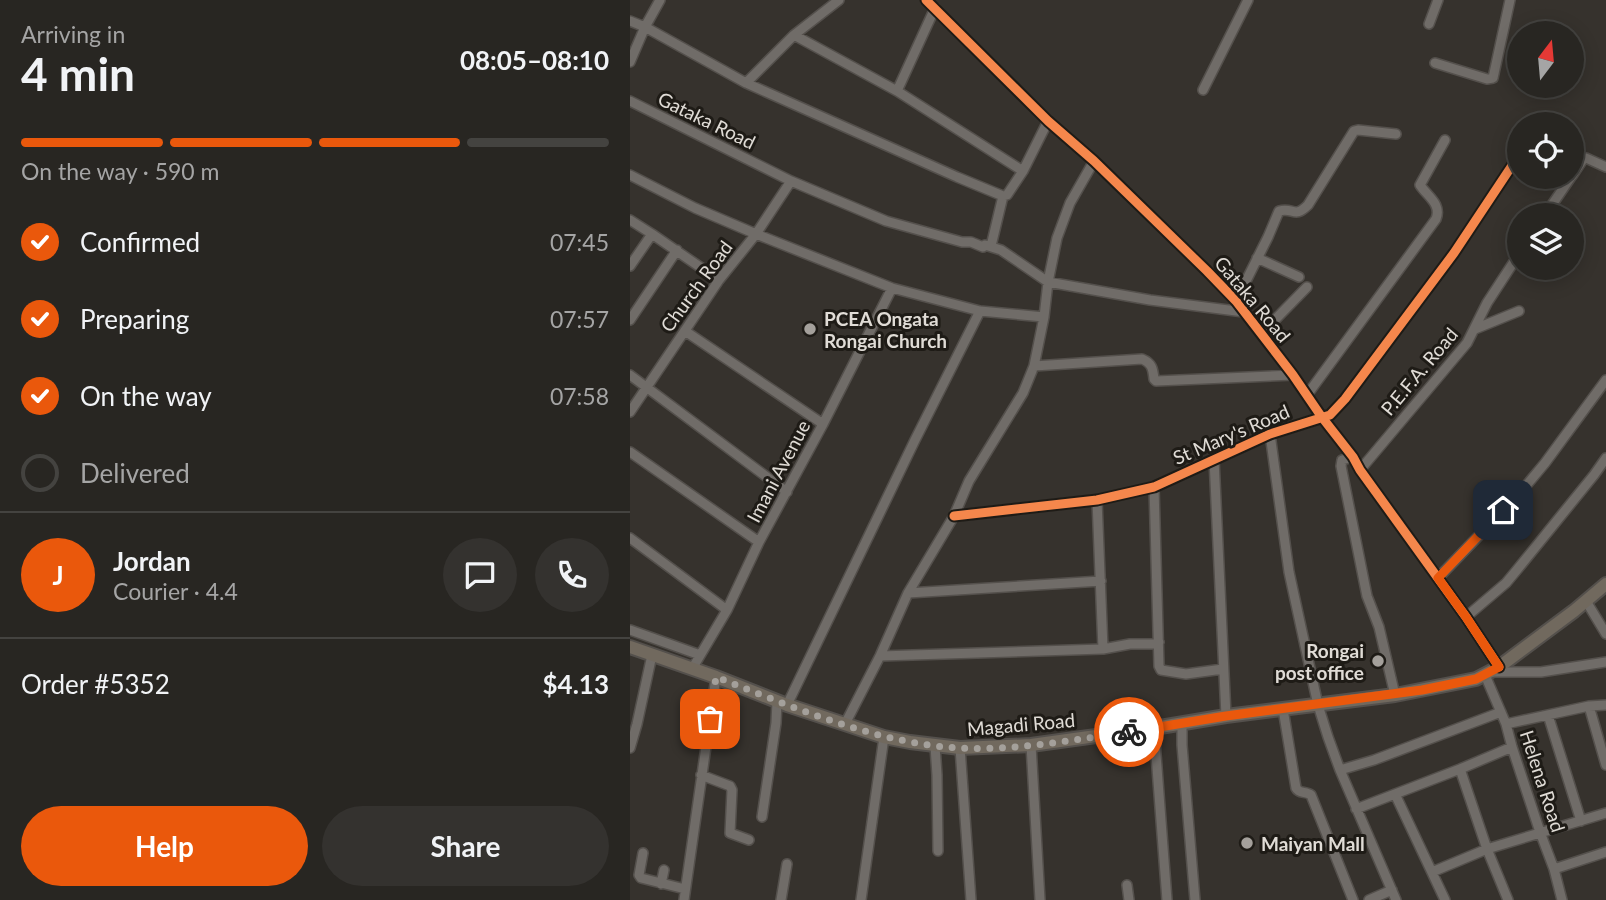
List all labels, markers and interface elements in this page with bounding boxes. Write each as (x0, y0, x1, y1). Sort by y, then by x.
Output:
text: Arriving in (21, 20, 125, 48)
north arrow (1507, 21, 1584, 98)
map controls (1507, 21, 1584, 280)
text: 08:05–08:10 (460, 44, 609, 76)
text: 4 min (21, 46, 135, 101)
street label: Gataka Road (655, 87, 759, 153)
button: locate (1507, 112, 1584, 189)
text: On the way · 590 m (21, 157, 220, 185)
button: layers (1507, 203, 1584, 280)
icon: check (21, 223, 59, 261)
text: Confirmed (80, 226, 200, 258)
text: 07:45 (550, 228, 609, 256)
street label: Church Road (655, 236, 737, 336)
street label: Gataka Road (1210, 251, 1296, 347)
icon: check (21, 300, 59, 338)
text: Preparing (80, 303, 189, 335)
text: 07:57 (550, 305, 609, 333)
place label: PCEA Ongata Rongai Church (824, 307, 947, 352)
marker: PCEA Ongata Rongai Church (802, 321, 818, 337)
street label: P.E.F.A. Road (1376, 323, 1462, 419)
icon: check (21, 377, 59, 415)
text: On the way (80, 380, 212, 412)
text: 07:58 (550, 382, 609, 410)
street label: St Mary's Road (1169, 399, 1293, 469)
street label: Imani Avenue (741, 416, 815, 526)
text: Delivered (80, 457, 190, 489)
pin (1473, 480, 1533, 540)
icon: home (1484, 491, 1522, 529)
button: chat (443, 538, 517, 612)
button: phone (535, 538, 609, 612)
text: Jordan (113, 545, 191, 577)
text: J (52, 559, 64, 591)
text: Courier · 4.4 (113, 577, 238, 605)
place label: Rongai post office (1275, 639, 1364, 684)
marker: Rongai post office (1370, 653, 1386, 669)
text: Order #5352 (21, 668, 170, 700)
text: $4.13 (543, 668, 609, 700)
pin (680, 689, 740, 749)
courier (1094, 697, 1164, 767)
icon: bag (691, 700, 729, 738)
street label: Magadi Road (966, 708, 1076, 740)
icon: bike (1110, 713, 1148, 751)
street label: Helena Road (1516, 727, 1570, 835)
button: Help (21, 806, 308, 886)
button: Share (322, 806, 609, 886)
place label: Maiyan Mall (1261, 832, 1365, 855)
marker: Maiyan Mall (1239, 835, 1255, 851)

